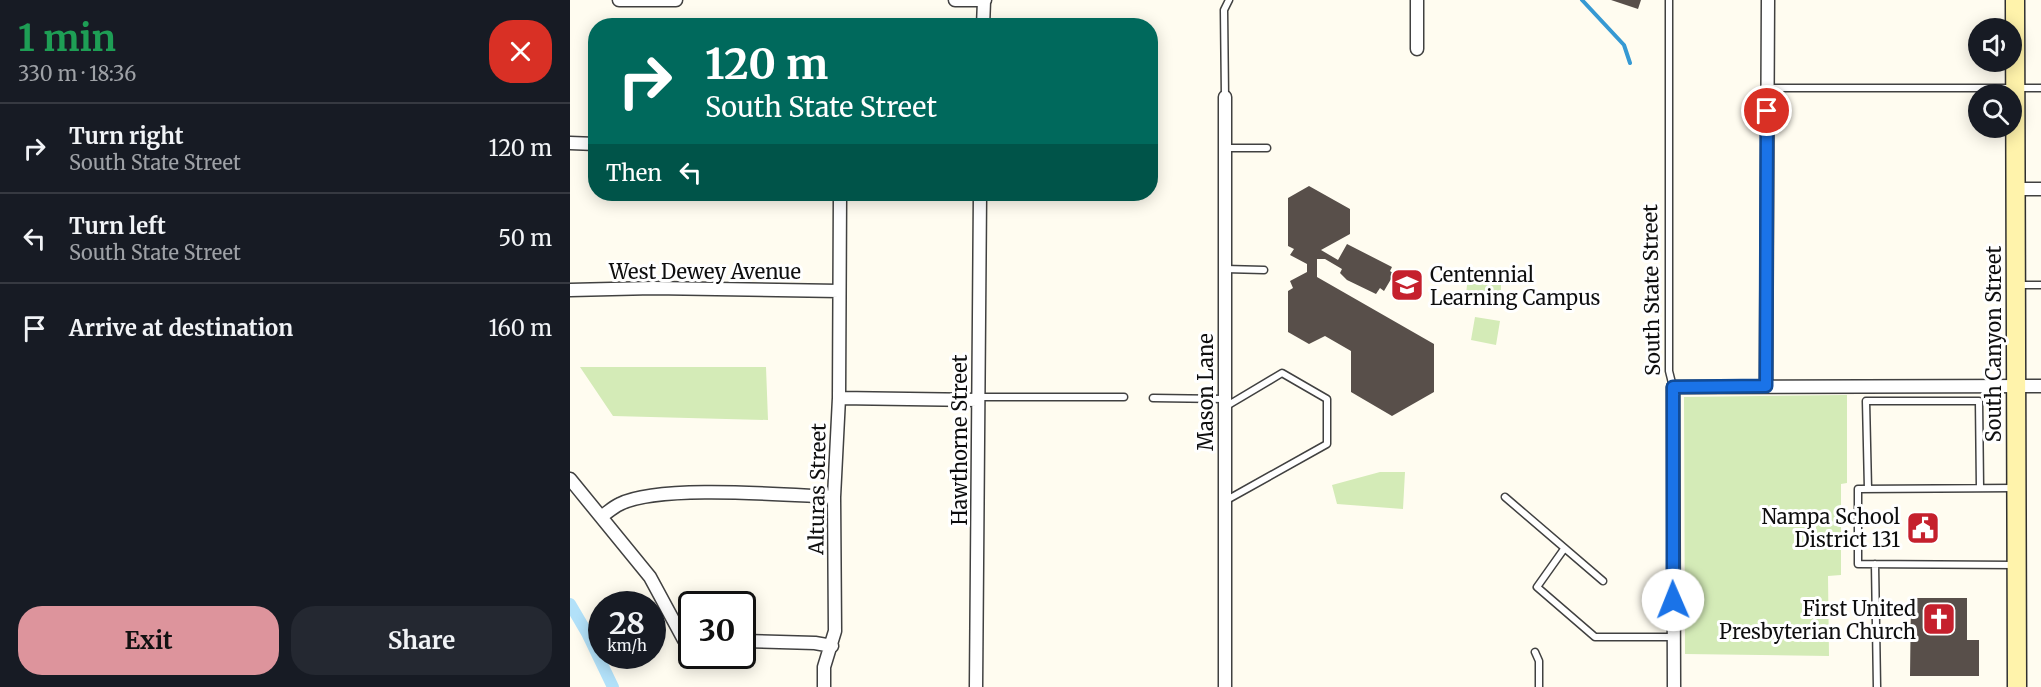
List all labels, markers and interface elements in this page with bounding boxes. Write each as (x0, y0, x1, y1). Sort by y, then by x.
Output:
text: 1 min (18, 16, 116, 61)
map controls (1968, 18, 2022, 138)
button: sound (1968, 18, 2022, 72)
button: close (489, 20, 552, 83)
text: 120 m (705, 38, 828, 90)
icon: right (606, 42, 684, 120)
text: 330 m · 18:36 (18, 61, 136, 86)
button: search (1968, 84, 2022, 138)
pin (1741, 85, 1792, 136)
text: South State Street (705, 90, 937, 124)
icon: arrive (1750, 94, 1783, 127)
text: Turn right (69, 122, 183, 150)
icon: right (18, 132, 51, 165)
text: 120 m (488, 134, 552, 162)
text: South State Street (69, 150, 241, 175)
icon: left (674, 156, 707, 189)
text: Then (606, 159, 662, 187)
street label: South State Street (1637, 204, 1665, 376)
text: Turn left (69, 212, 166, 240)
icon: left (18, 222, 51, 255)
text: 50 m (498, 224, 552, 252)
text: South State Street (69, 240, 241, 265)
street label: South Canyon Street (1981, 245, 2006, 442)
street label: West Dewey Avenue (608, 259, 801, 284)
place label: Centennial Learning Campus (1430, 262, 1600, 310)
school or university icon: Centennial Learning Campus (1389, 267, 1425, 303)
icon: arrive (18, 312, 51, 345)
text: Arrive at destination (69, 314, 293, 342)
text: 160 m (488, 314, 552, 342)
street label: Mason Lane (1193, 333, 1218, 451)
street label: Hawthorne Street (947, 354, 972, 525)
street label: Alturas Street (803, 423, 831, 556)
place label: Nampa School District 131 (1761, 504, 1900, 552)
public building icon: Nampa School District 131 (1905, 510, 1941, 546)
position arrow (1641, 568, 1705, 632)
speed limit sign: 30 (678, 591, 756, 669)
place label: First United Presbyterian Church (1719, 596, 1916, 644)
church icon: First United Presbyterian Church (1921, 601, 1957, 637)
text: 28 (609, 604, 645, 642)
button: Exit (18, 606, 279, 675)
button: Share (291, 606, 552, 675)
text: km/h (607, 636, 647, 655)

